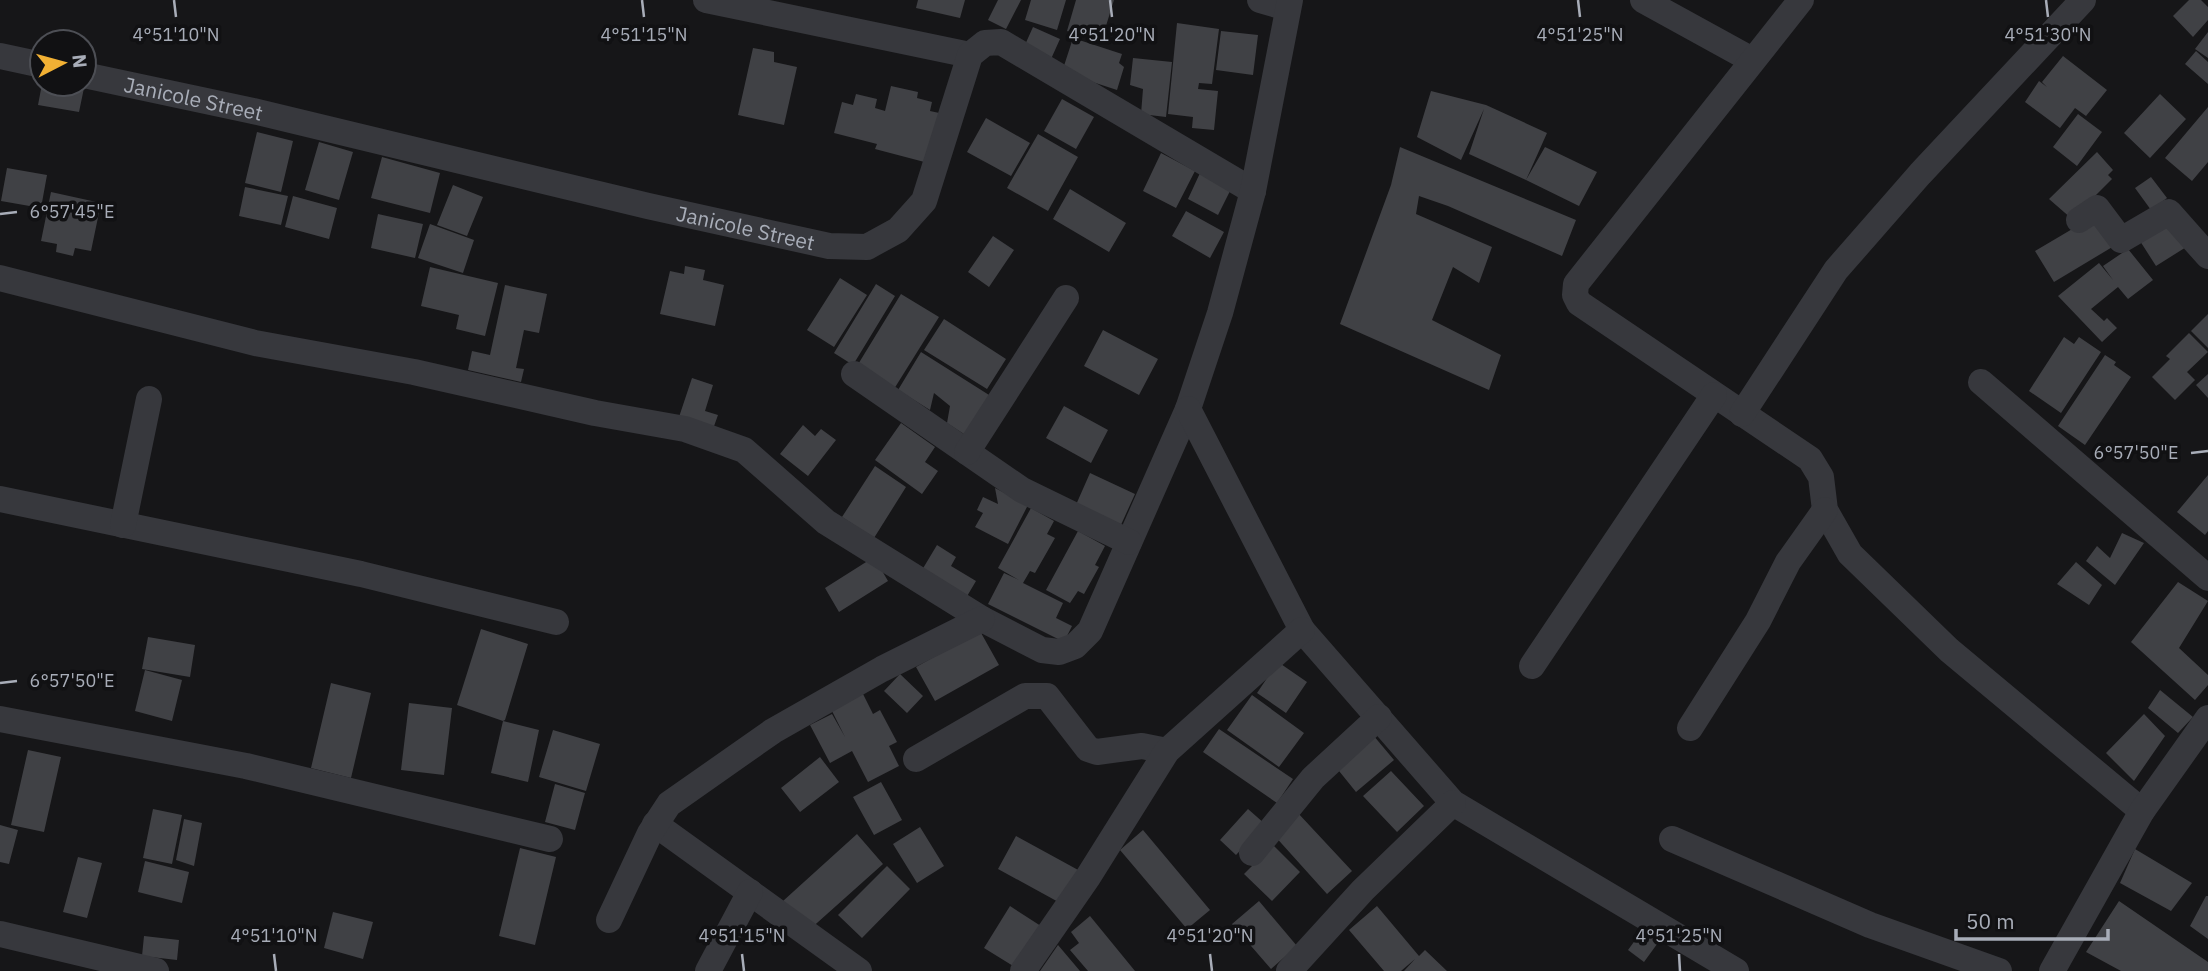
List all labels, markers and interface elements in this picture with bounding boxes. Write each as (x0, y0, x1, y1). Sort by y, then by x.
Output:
text: 4°51'10"N (132, 23, 220, 46)
text: 4°51'15"N (600, 23, 688, 46)
text: 4°51'20"N (1068, 23, 1156, 46)
text: 4°51'25"N (1536, 23, 1624, 46)
text: 4°51'30"N (2004, 23, 2092, 46)
north arrow (28, 28, 98, 98)
text: N (67, 53, 93, 69)
street label: Janicole Street (122, 70, 266, 127)
street label: Janicole Street (674, 199, 818, 256)
text: 6°57'45"E (30, 200, 114, 223)
text: 6°57'50"E (2094, 441, 2178, 464)
text: 6°57'50"E (30, 669, 114, 692)
scale bar (1956, 898, 2108, 942)
text: 50 m (1966, 907, 2015, 935)
text: 4°51'10"N (230, 924, 318, 947)
text: 4°51'15"N (698, 924, 786, 947)
text: 4°51'20"N (1166, 924, 1254, 947)
text: 4°51'25"N (1635, 924, 1723, 947)

